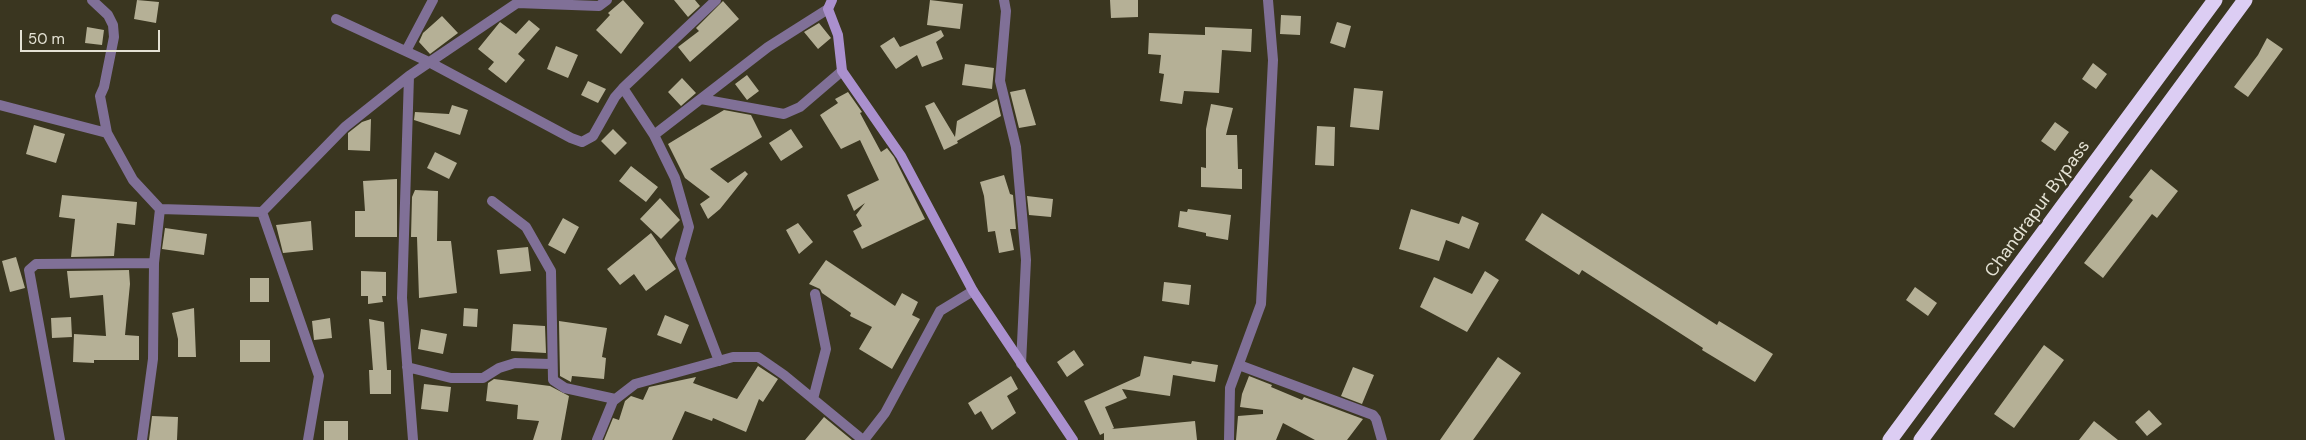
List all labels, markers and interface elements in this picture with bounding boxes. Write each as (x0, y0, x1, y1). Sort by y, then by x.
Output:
scale bar (22, 20, 162, 52)
text: 50 m (28, 29, 65, 49)
street label: Chandrapur Bypass (1981, 136, 2095, 282)

